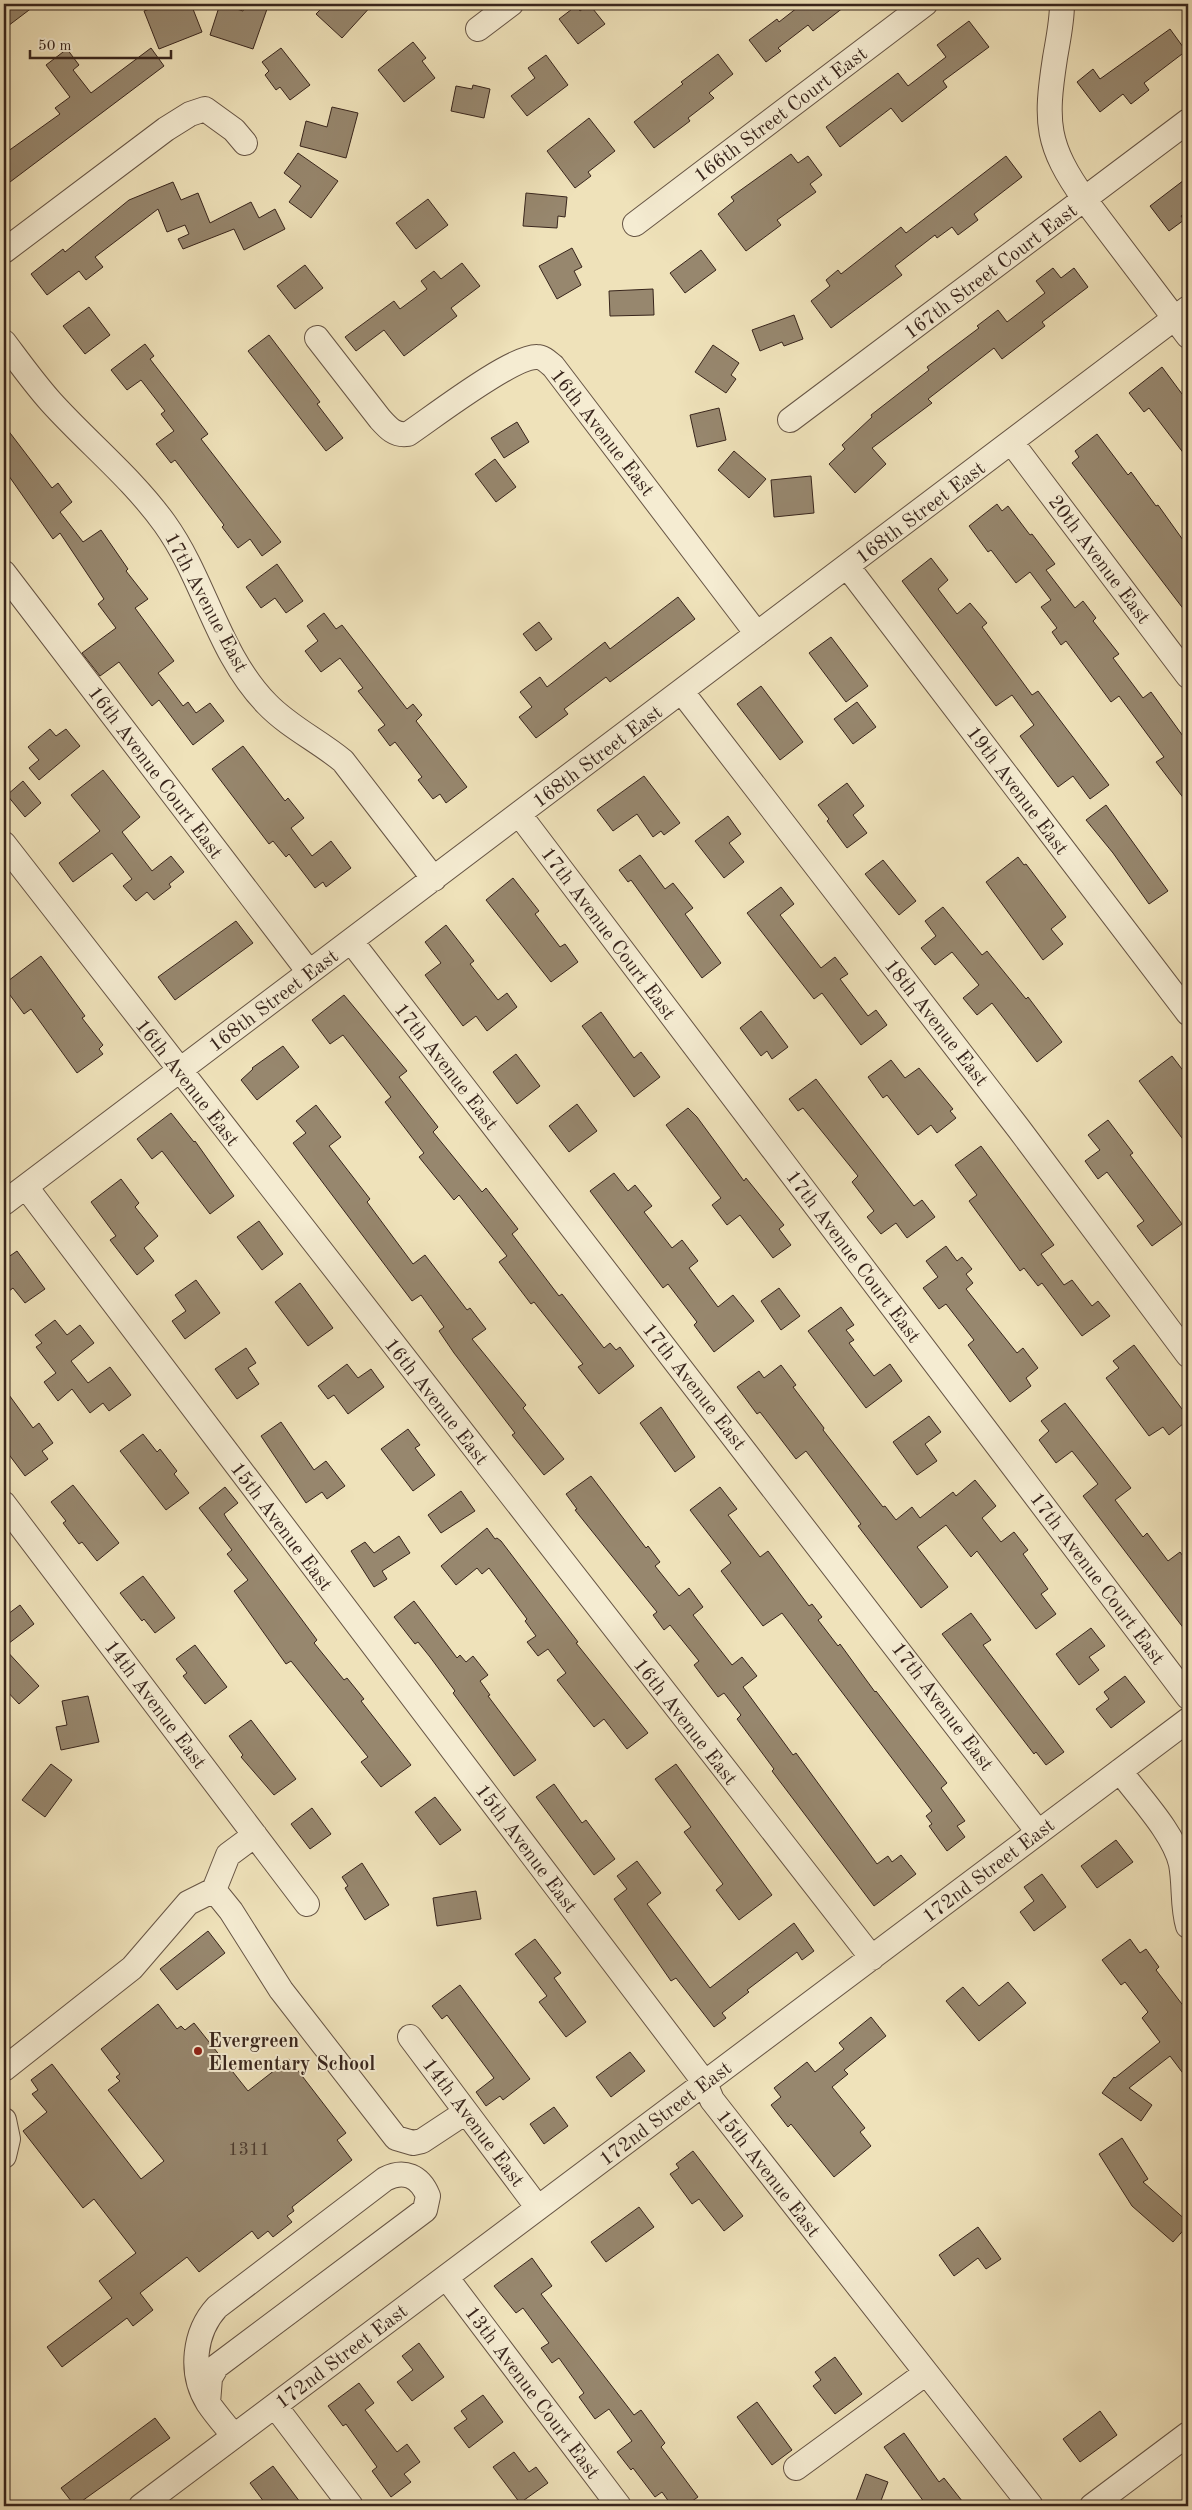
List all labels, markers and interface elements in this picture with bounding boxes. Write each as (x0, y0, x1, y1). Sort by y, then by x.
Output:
scale bar (30, 28, 171, 60)
text: 50 m (38, 39, 72, 54)
street label: 166th Street Court East (691, 44, 871, 187)
street label: 167th Street Court East (901, 201, 1081, 344)
street label: 16th Avenue East (546, 366, 657, 501)
street label: 168th Street East (853, 459, 990, 569)
street label: 20th Avenue East (1044, 492, 1153, 628)
street label: 17th Avenue East (160, 530, 250, 676)
street label: 16th Avenue Court East (83, 683, 226, 863)
street label: 168th Street East (530, 703, 667, 813)
street label: 19th Avenue East (962, 723, 1071, 859)
street label: 17th Avenue Court East (536, 844, 679, 1024)
street label: 168th Street East (206, 947, 343, 1057)
street label: 18th Avenue East (880, 956, 991, 1091)
street label: 17th Avenue East (390, 1000, 501, 1135)
street label: 16th Avenue East (131, 1016, 242, 1151)
street label: 17th Avenue Court East (781, 1167, 924, 1347)
street label: 17th Avenue East (638, 1320, 749, 1455)
street label: 16th Avenue East (380, 1335, 491, 1470)
street label: 15th Avenue East (226, 1459, 335, 1595)
street label: 17th Avenue Court East (1025, 1489, 1168, 1669)
street label: 14th Avenue East (100, 1637, 209, 1773)
street label: 17th Avenue East (887, 1639, 996, 1775)
street label: 16th Avenue East (629, 1655, 740, 1790)
street label: 15th Avenue East (471, 1781, 580, 1917)
street label: 172nd Street East (919, 1816, 1059, 1928)
place label: Evergreen Elementary School (208, 2032, 375, 2075)
marker: Evergreen Elementary School (192, 2045, 204, 2057)
street label: 14th Avenue East (418, 2055, 527, 2191)
street label: 172nd Street East (596, 2059, 736, 2171)
street label: 15th Avenue East (712, 2107, 823, 2242)
house number: 1311 (228, 2141, 270, 2159)
street label: 172nd Street East (272, 2302, 412, 2414)
street label: 13th Avenue Court East (460, 2303, 603, 2483)

